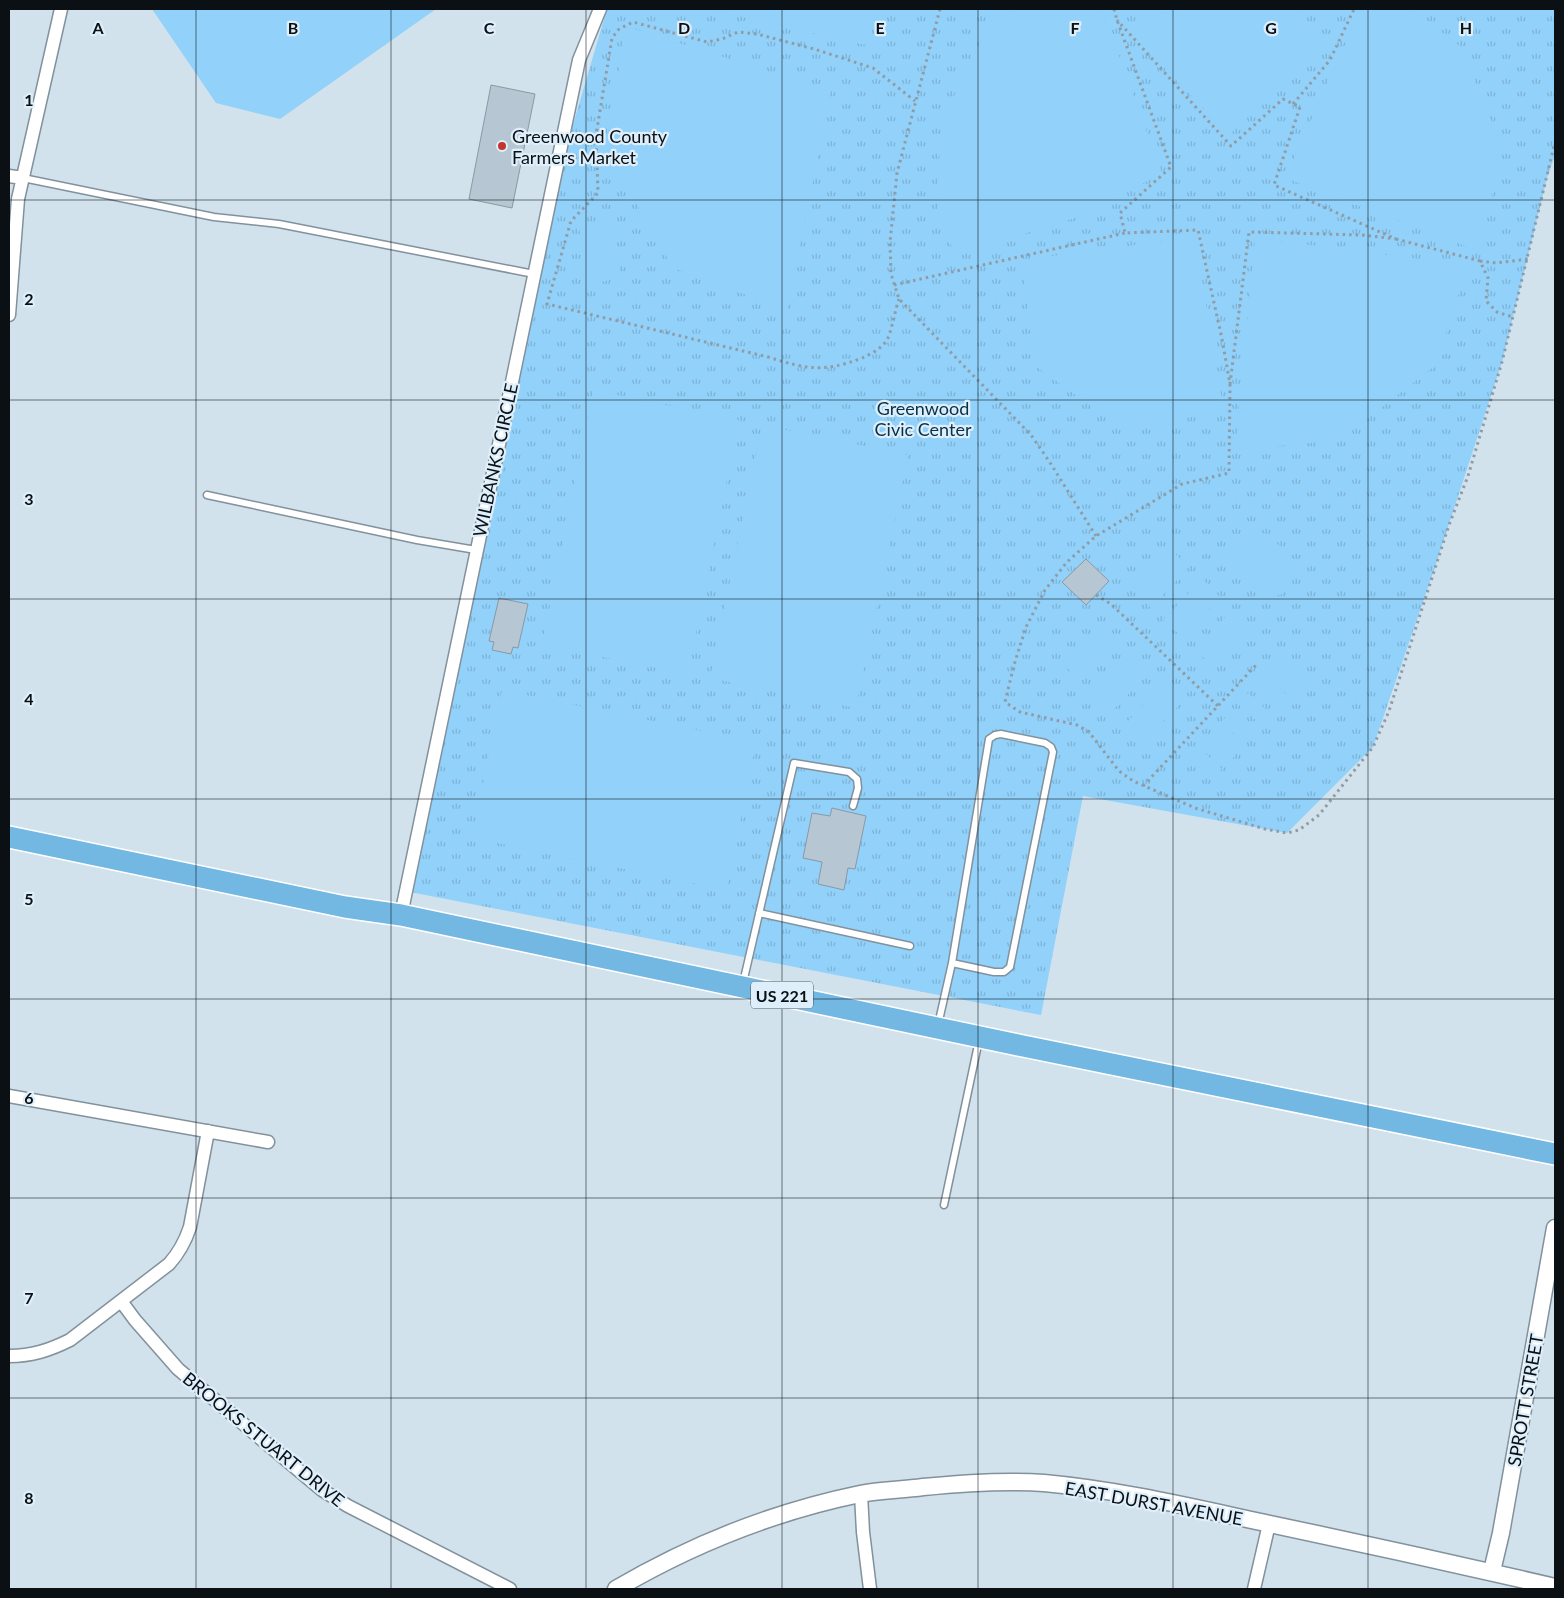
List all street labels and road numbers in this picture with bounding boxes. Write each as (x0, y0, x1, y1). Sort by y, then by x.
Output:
street label: WILBANKS CIRCLE (468, 381, 522, 539)
road number: US 221 (751, 982, 813, 1008)
street label: SPROTT STREET (1503, 1332, 1548, 1468)
street label: BROOKS STUART DRIVE (179, 1367, 349, 1511)
street label: EAST DURST AVENUE (1063, 1477, 1245, 1529)

